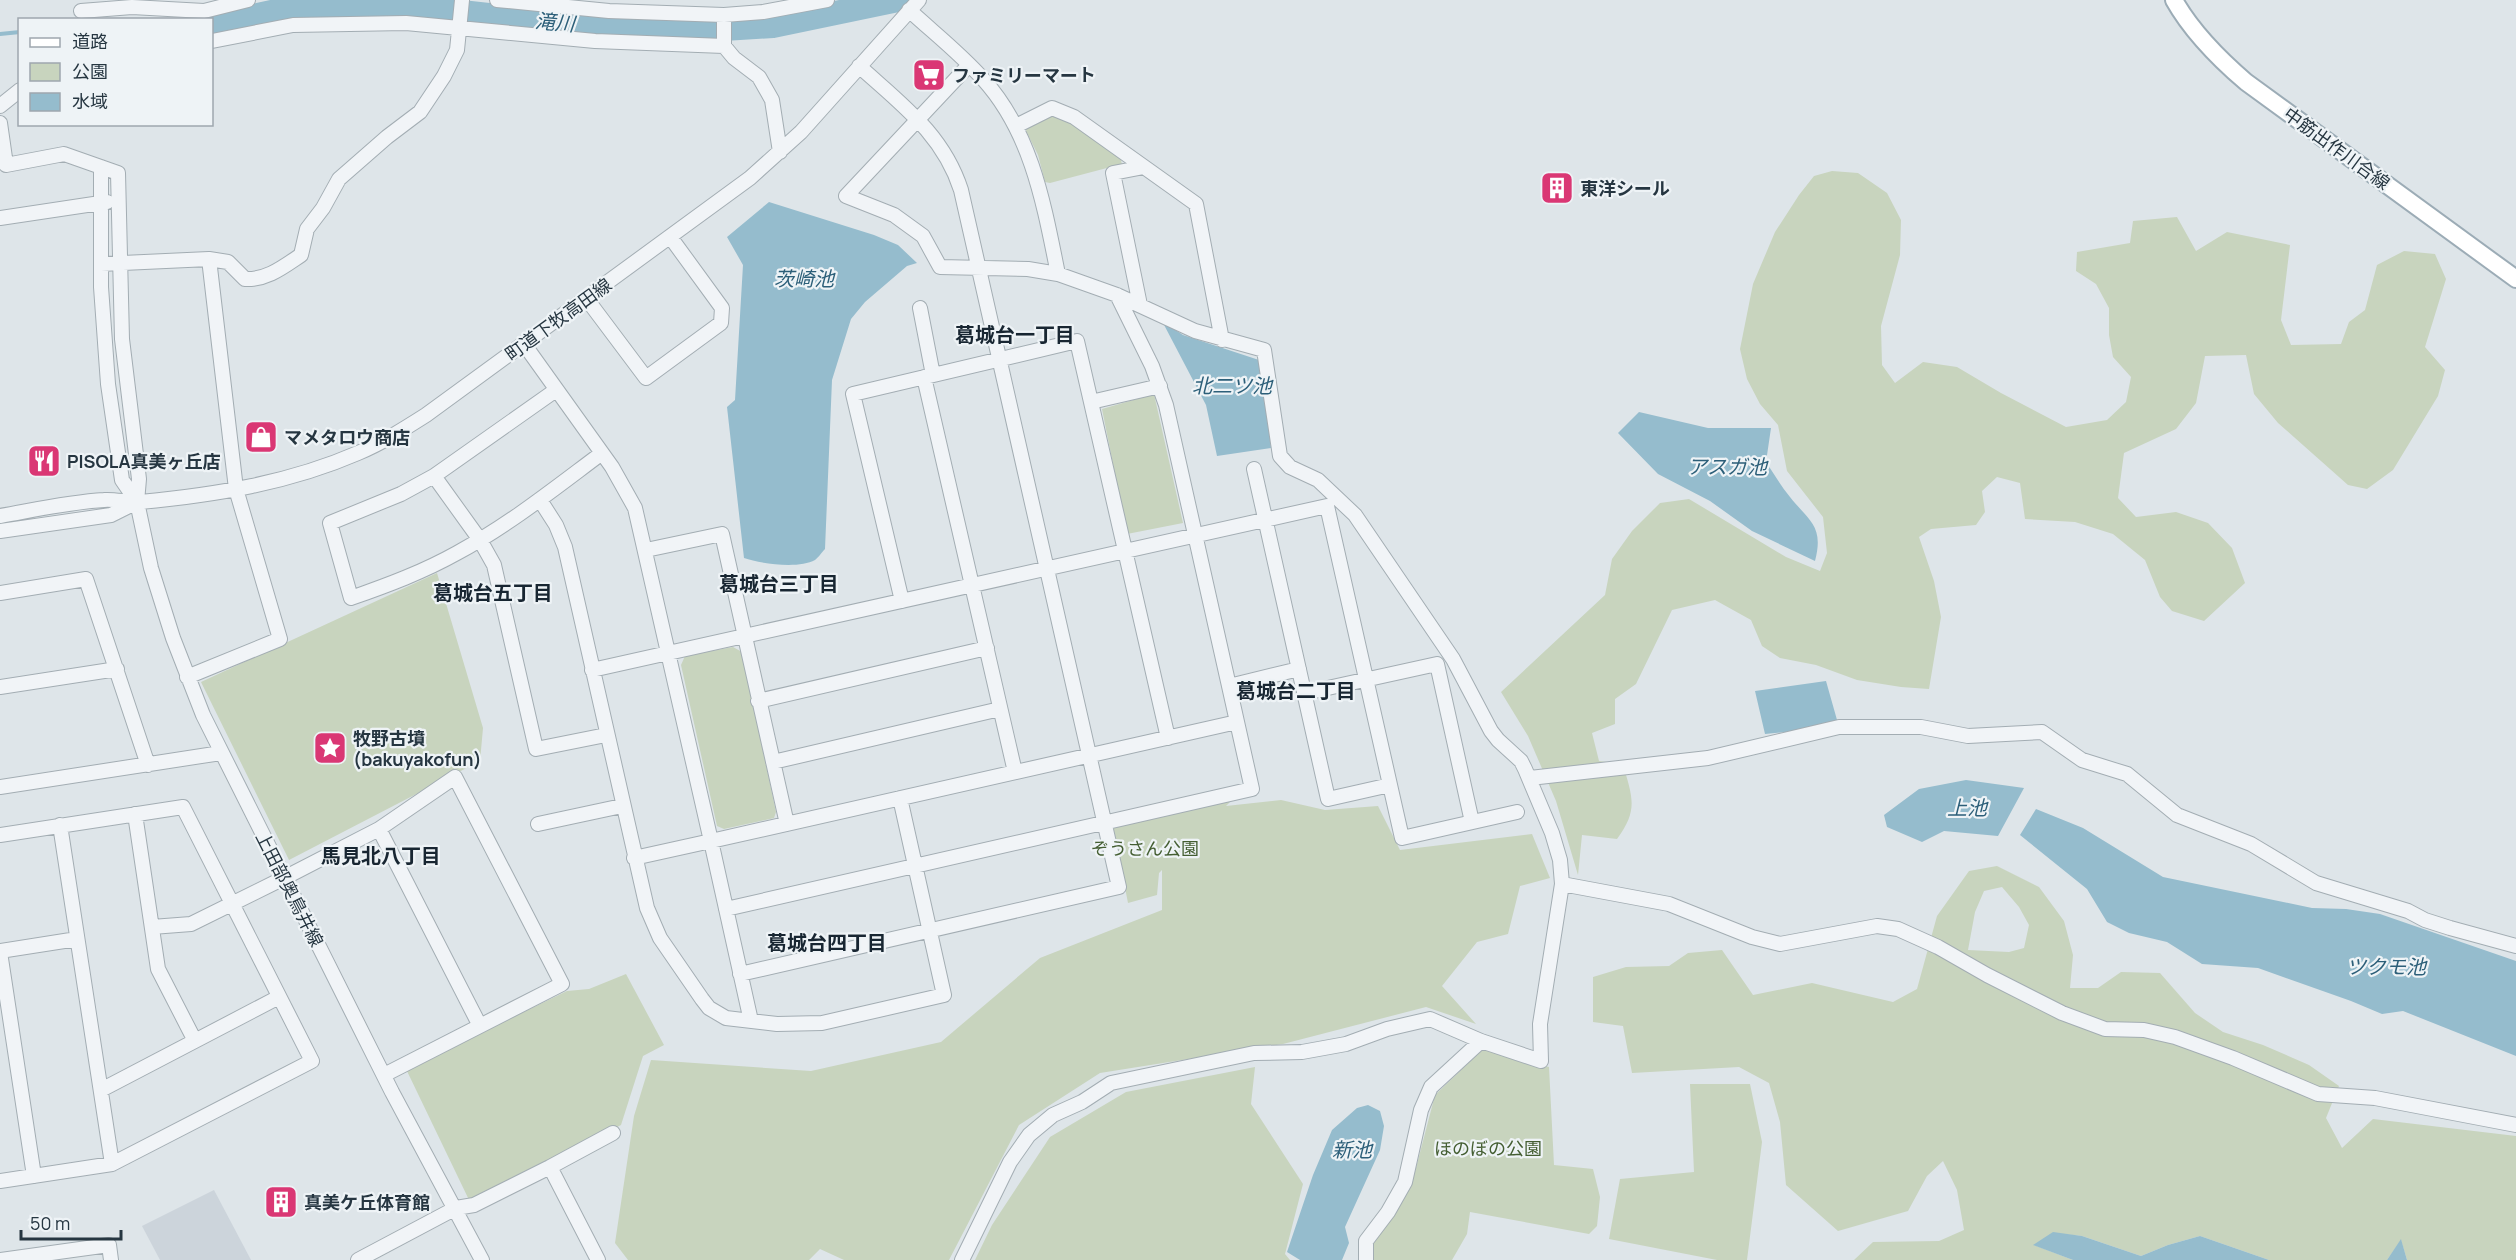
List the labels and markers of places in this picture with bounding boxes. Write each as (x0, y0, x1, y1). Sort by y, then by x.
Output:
supermarket icon: ファミリーマート (911, 57, 947, 93)
place label: ファミリーマート (952, 63, 1096, 87)
building icon: 東洋シール (1539, 170, 1575, 206)
place label: 東洋シール (1580, 176, 1670, 200)
shop icon: マメタロウ商店 (243, 419, 279, 455)
place label: マメタロウ商店 (284, 425, 410, 449)
restaurant icon: PISOLA真美ヶ丘店 (26, 443, 62, 479)
place label: PISOLA真美ヶ丘店 (67, 449, 221, 473)
place label: 牧野古墳 (bakuyakofun) (353, 726, 482, 771)
place icon: 牧野古墳 (bakuyakofun) (312, 730, 348, 766)
building icon: 真美ケ丘体育館 (263, 1184, 299, 1220)
place label: 真美ケ丘体育館 (304, 1190, 430, 1214)

